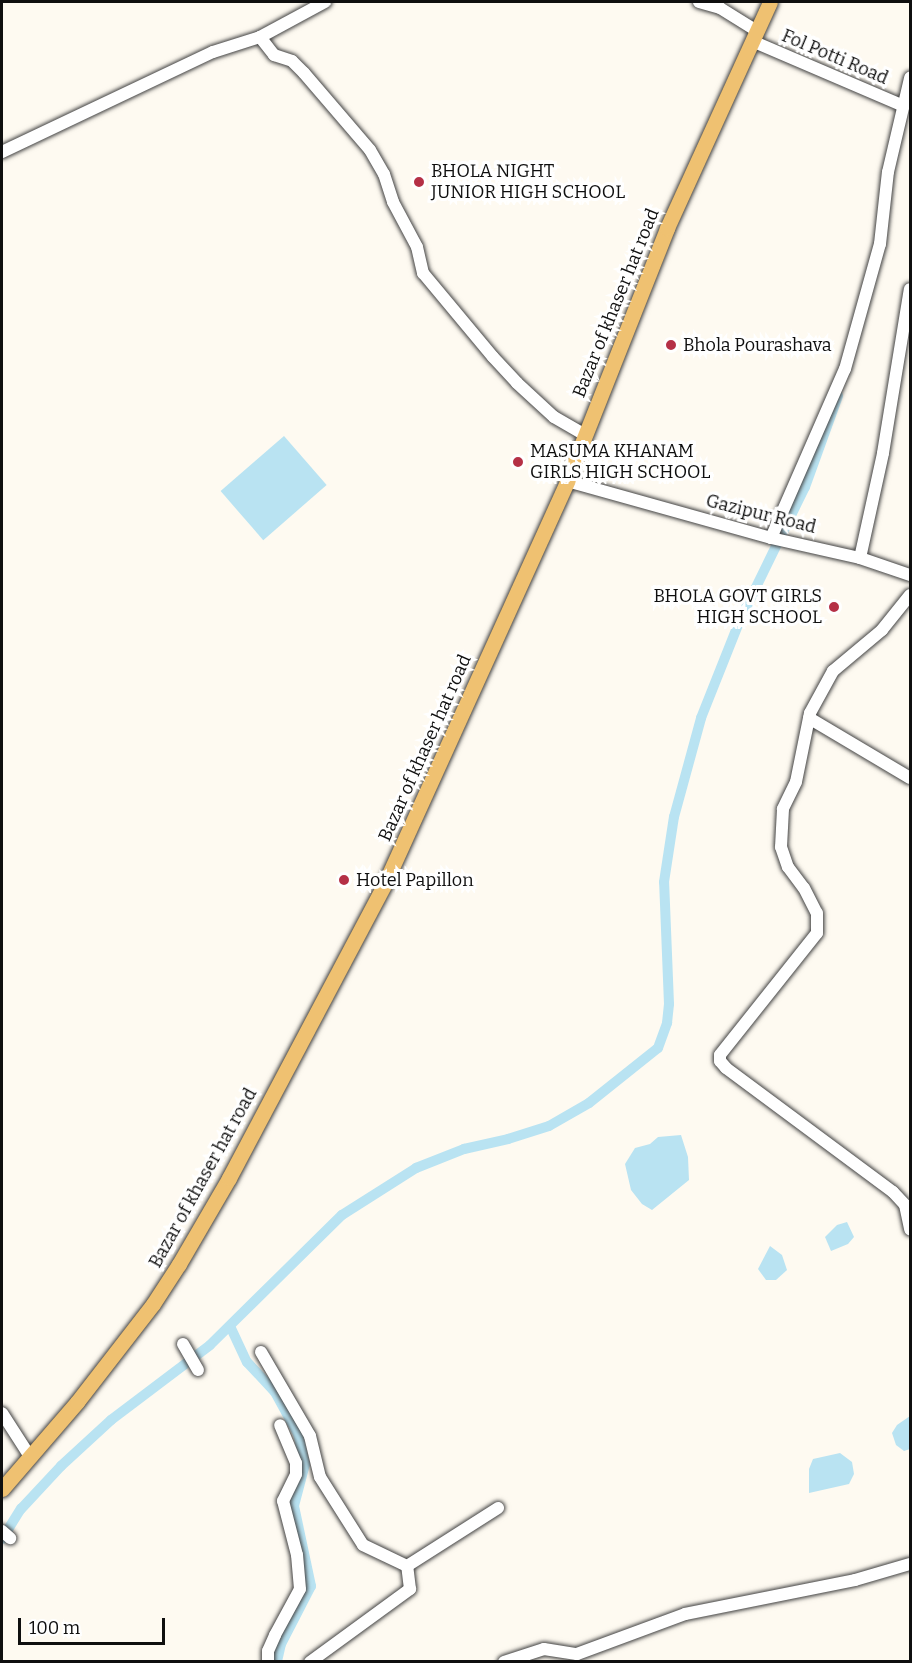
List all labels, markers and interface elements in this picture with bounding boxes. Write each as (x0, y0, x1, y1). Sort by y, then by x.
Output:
street label: Fol Potti Road (779, 25, 891, 89)
place label: BHOLA NIGHT JUNIOR HIGH SCHOOL (431, 161, 625, 204)
marker: BHOLA NIGHT JUNIOR HIGH SCHOOL (412, 175, 426, 189)
street label: Bazar of khaser hat road (568, 205, 664, 401)
place label: Bhola Pourashava (683, 334, 832, 356)
marker: Bhola Pourashava (664, 338, 678, 352)
place label: MASUMA KHANAM GIRLS HIGH SCHOOL (530, 441, 710, 484)
marker: MASUMA KHANAM GIRLS HIGH SCHOOL (511, 455, 525, 469)
street label: Gazipur Road (704, 490, 818, 538)
place label: BHOLA GOVT GIRLS HIGH SCHOOL (654, 586, 822, 628)
marker: BHOLA GOVT GIRLS HIGH SCHOOL (827, 600, 841, 614)
street label: Bazar of khaser hat road (374, 651, 476, 845)
place label: Hotel Papillon (356, 869, 474, 891)
marker: Hotel Papillon (337, 873, 351, 887)
street label: Bazar of khaser hat road (145, 1085, 261, 1271)
scale bar (21, 1606, 168, 1644)
text: 100 m (29, 1617, 80, 1639)

